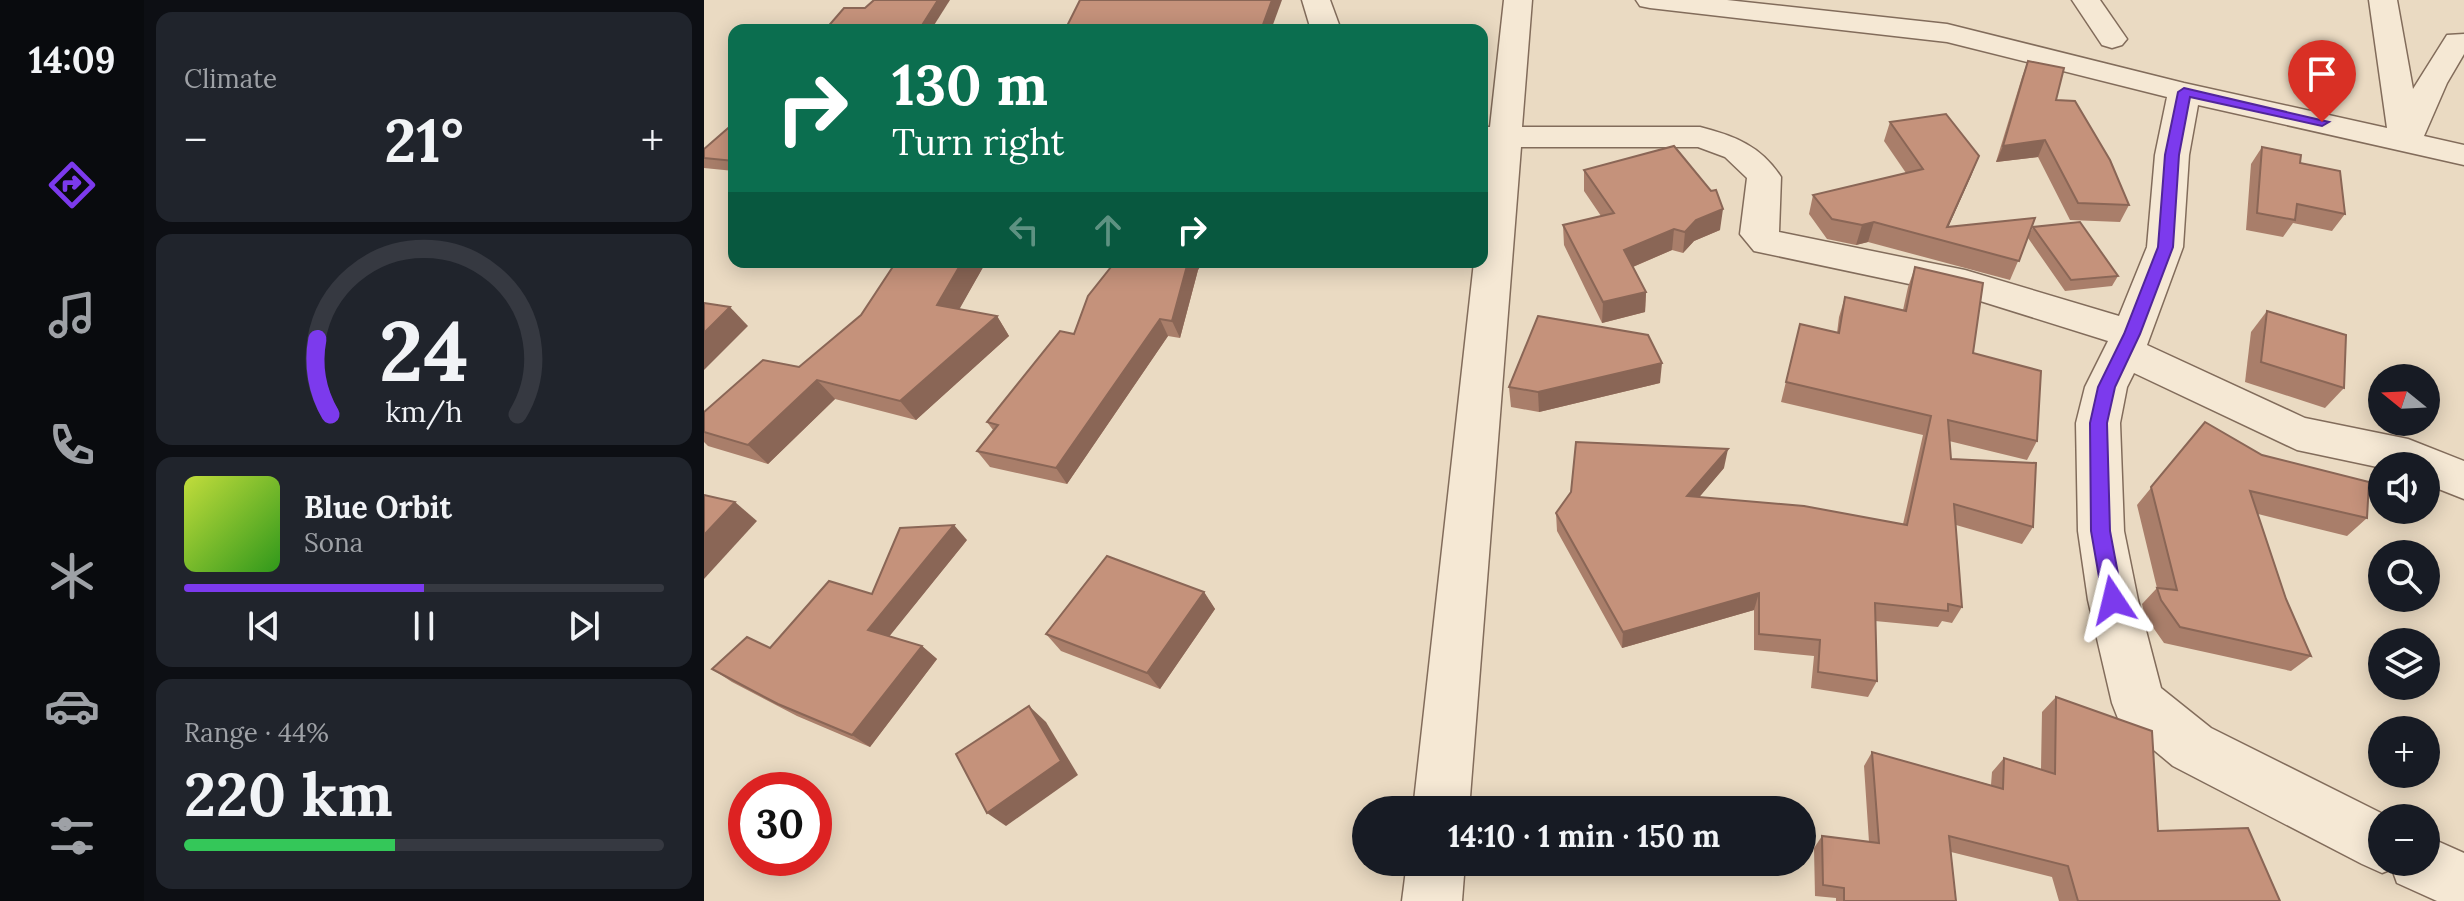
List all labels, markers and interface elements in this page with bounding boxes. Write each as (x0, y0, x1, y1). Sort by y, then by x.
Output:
text: 14:09 (29, 37, 115, 83)
pin (2288, 40, 2356, 122)
text: 130 m (892, 49, 1048, 120)
icon: arrive (2300, 52, 2344, 96)
icon: right (760, 56, 864, 160)
text: Climate (184, 62, 277, 95)
text: 21° (384, 102, 464, 178)
text: − (184, 112, 207, 168)
text: + (641, 112, 664, 168)
text: Turn right (892, 119, 1065, 165)
icon: directions (44, 157, 100, 213)
icon: left (1002, 208, 1046, 252)
icon: ahead (1086, 208, 1130, 252)
icon: right (1170, 208, 1214, 252)
icon: music (44, 287, 100, 343)
text: 24 (379, 297, 469, 404)
north arrow (2368, 364, 2440, 436)
map controls (2368, 364, 2440, 876)
text: km/h (385, 394, 463, 431)
icon: phone (44, 417, 100, 473)
button: sound (2368, 452, 2440, 524)
text: Blue Orbit (304, 488, 452, 526)
text: Sona (304, 526, 363, 559)
button: search (2368, 540, 2440, 612)
icon: climate (44, 548, 100, 604)
position arrow (2071, 558, 2155, 642)
icon: previous (242, 604, 286, 648)
icon: pause (402, 604, 446, 648)
icon: next (562, 604, 606, 648)
button: layers (2368, 628, 2440, 700)
icon: car (44, 678, 100, 734)
text: Range · 44% (184, 716, 329, 749)
button: + (2368, 716, 2440, 788)
text: 220 km (184, 756, 393, 832)
speed limit sign: 30 (728, 772, 832, 876)
button: − (2368, 804, 2440, 876)
icon: filters (44, 808, 100, 864)
text: 14:10 · 1 min · 150 m (1448, 817, 1720, 855)

